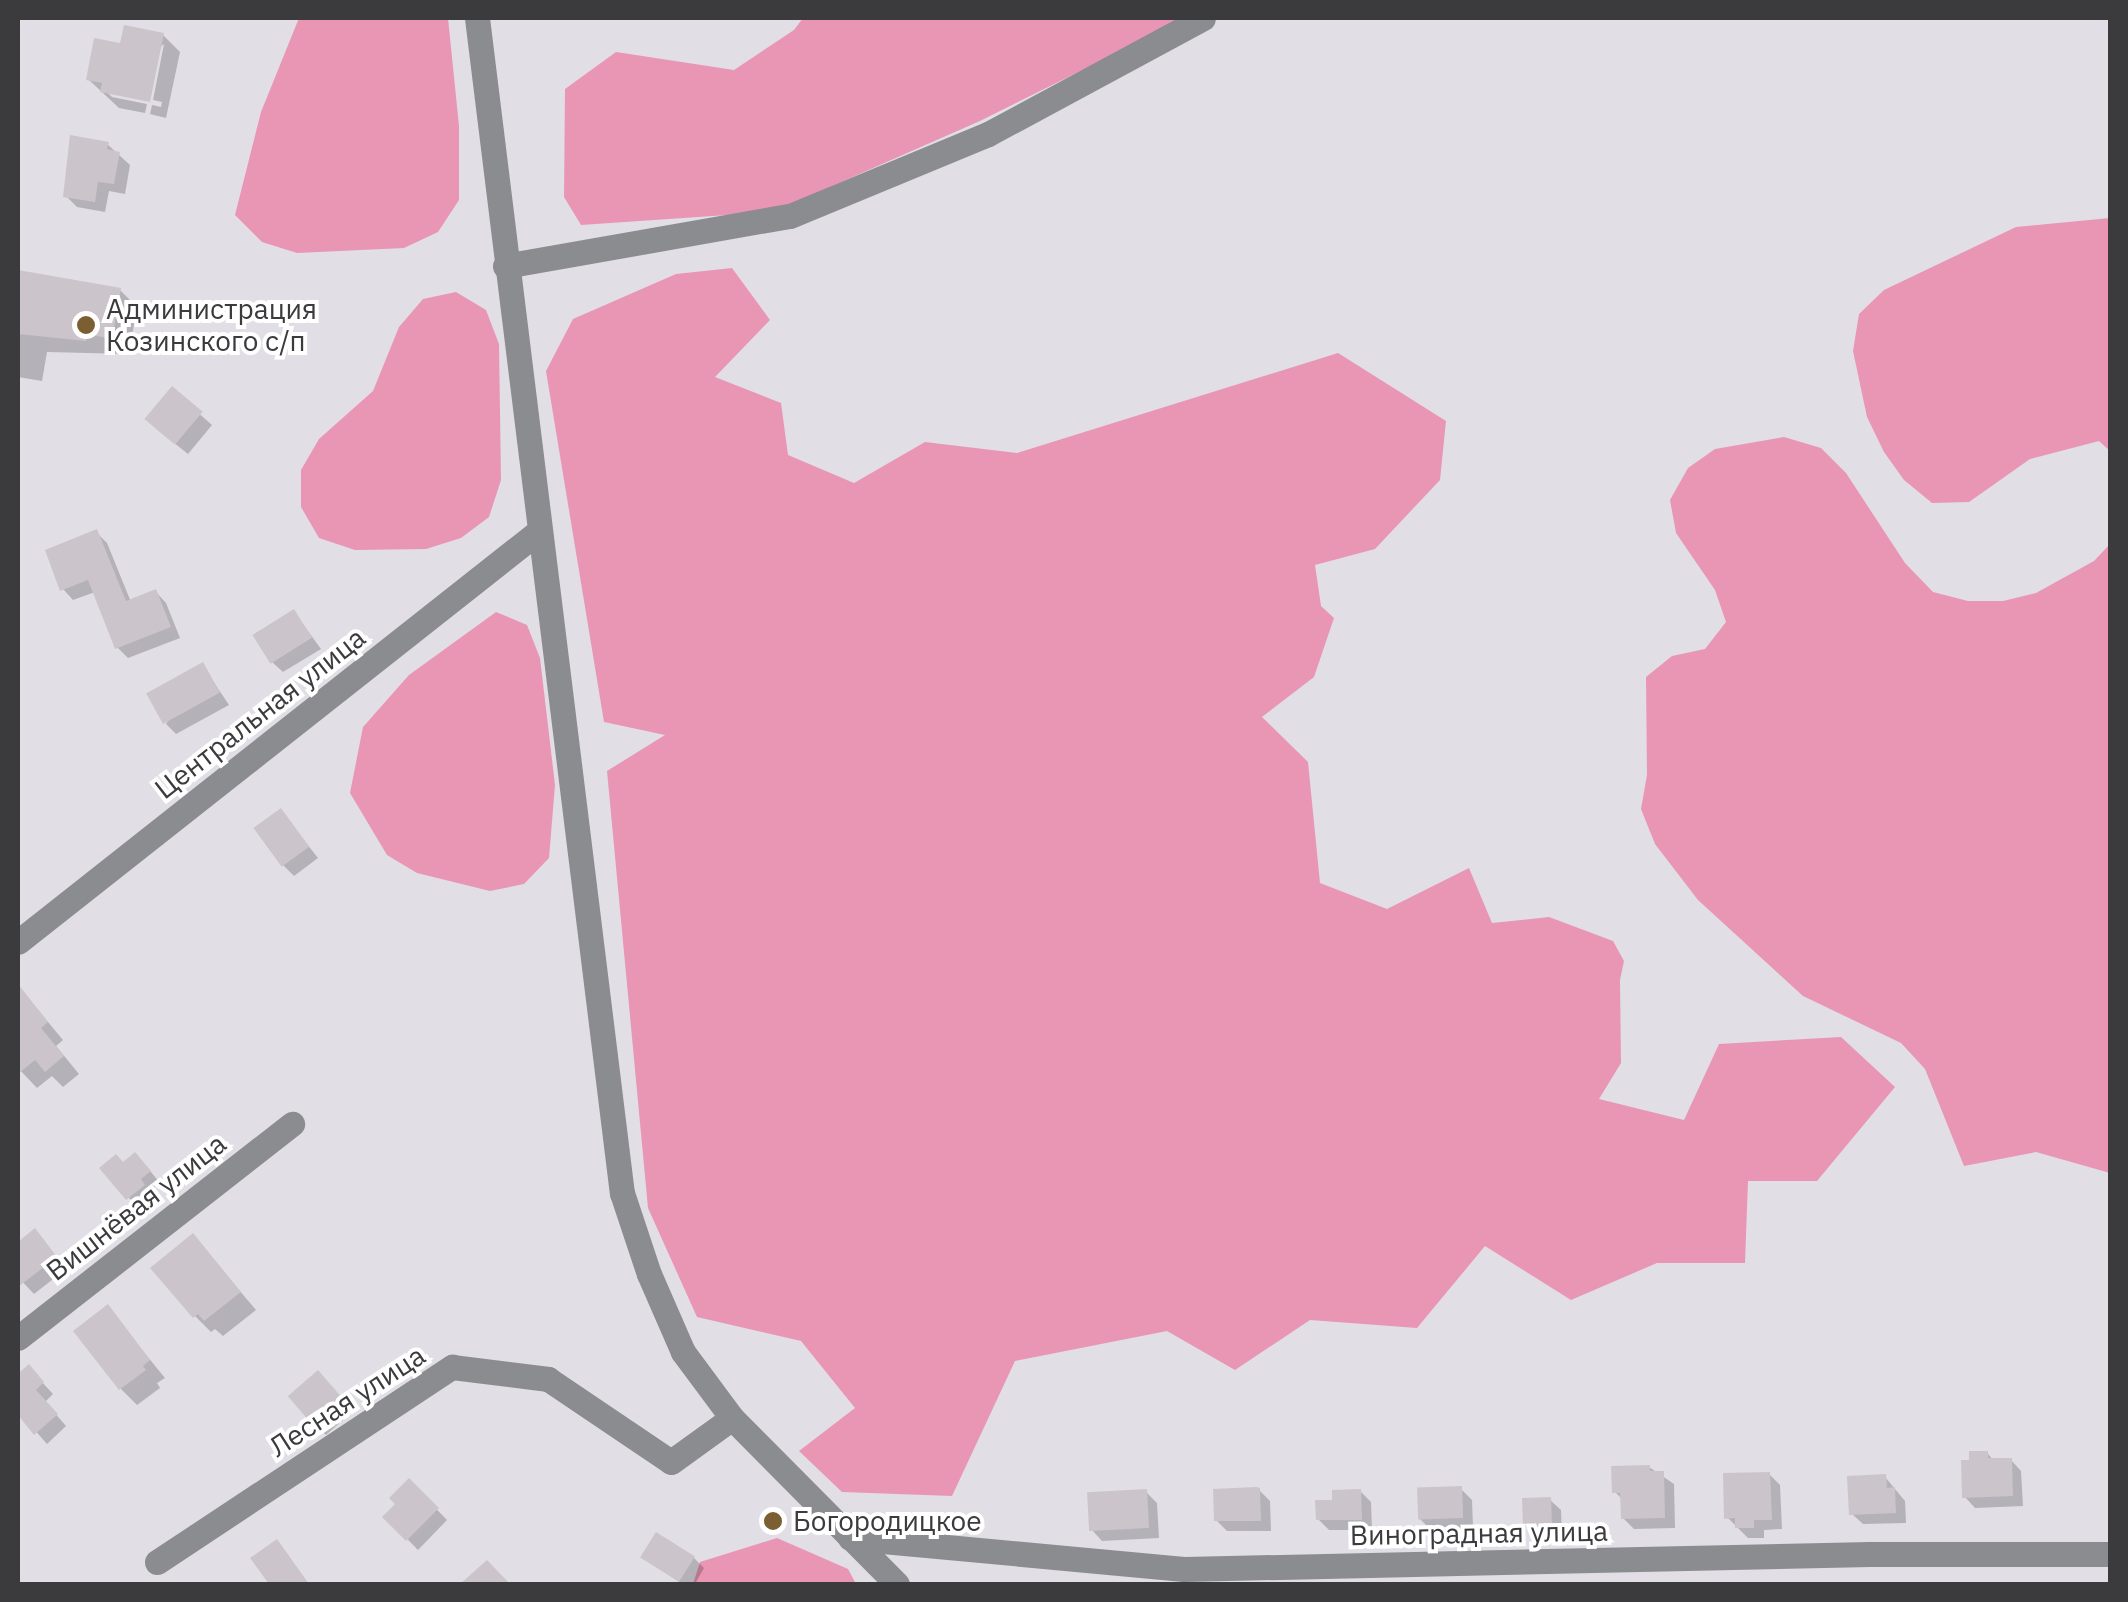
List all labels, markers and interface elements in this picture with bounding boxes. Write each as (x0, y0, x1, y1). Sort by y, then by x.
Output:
place label: Администрация Козинского с/п (106, 292, 317, 358)
marker: Администрация Козинского с/п (75, 314, 97, 336)
street label: Центральная улица (148, 620, 372, 806)
street label: Вишнёвая улица (40, 1126, 232, 1288)
street label: Лесная улица (263, 1338, 431, 1464)
place label: Богородицкое (793, 1504, 982, 1538)
marker: Богородицкое (762, 1510, 784, 1532)
street label: Виноградная улица (1350, 1514, 1608, 1552)

